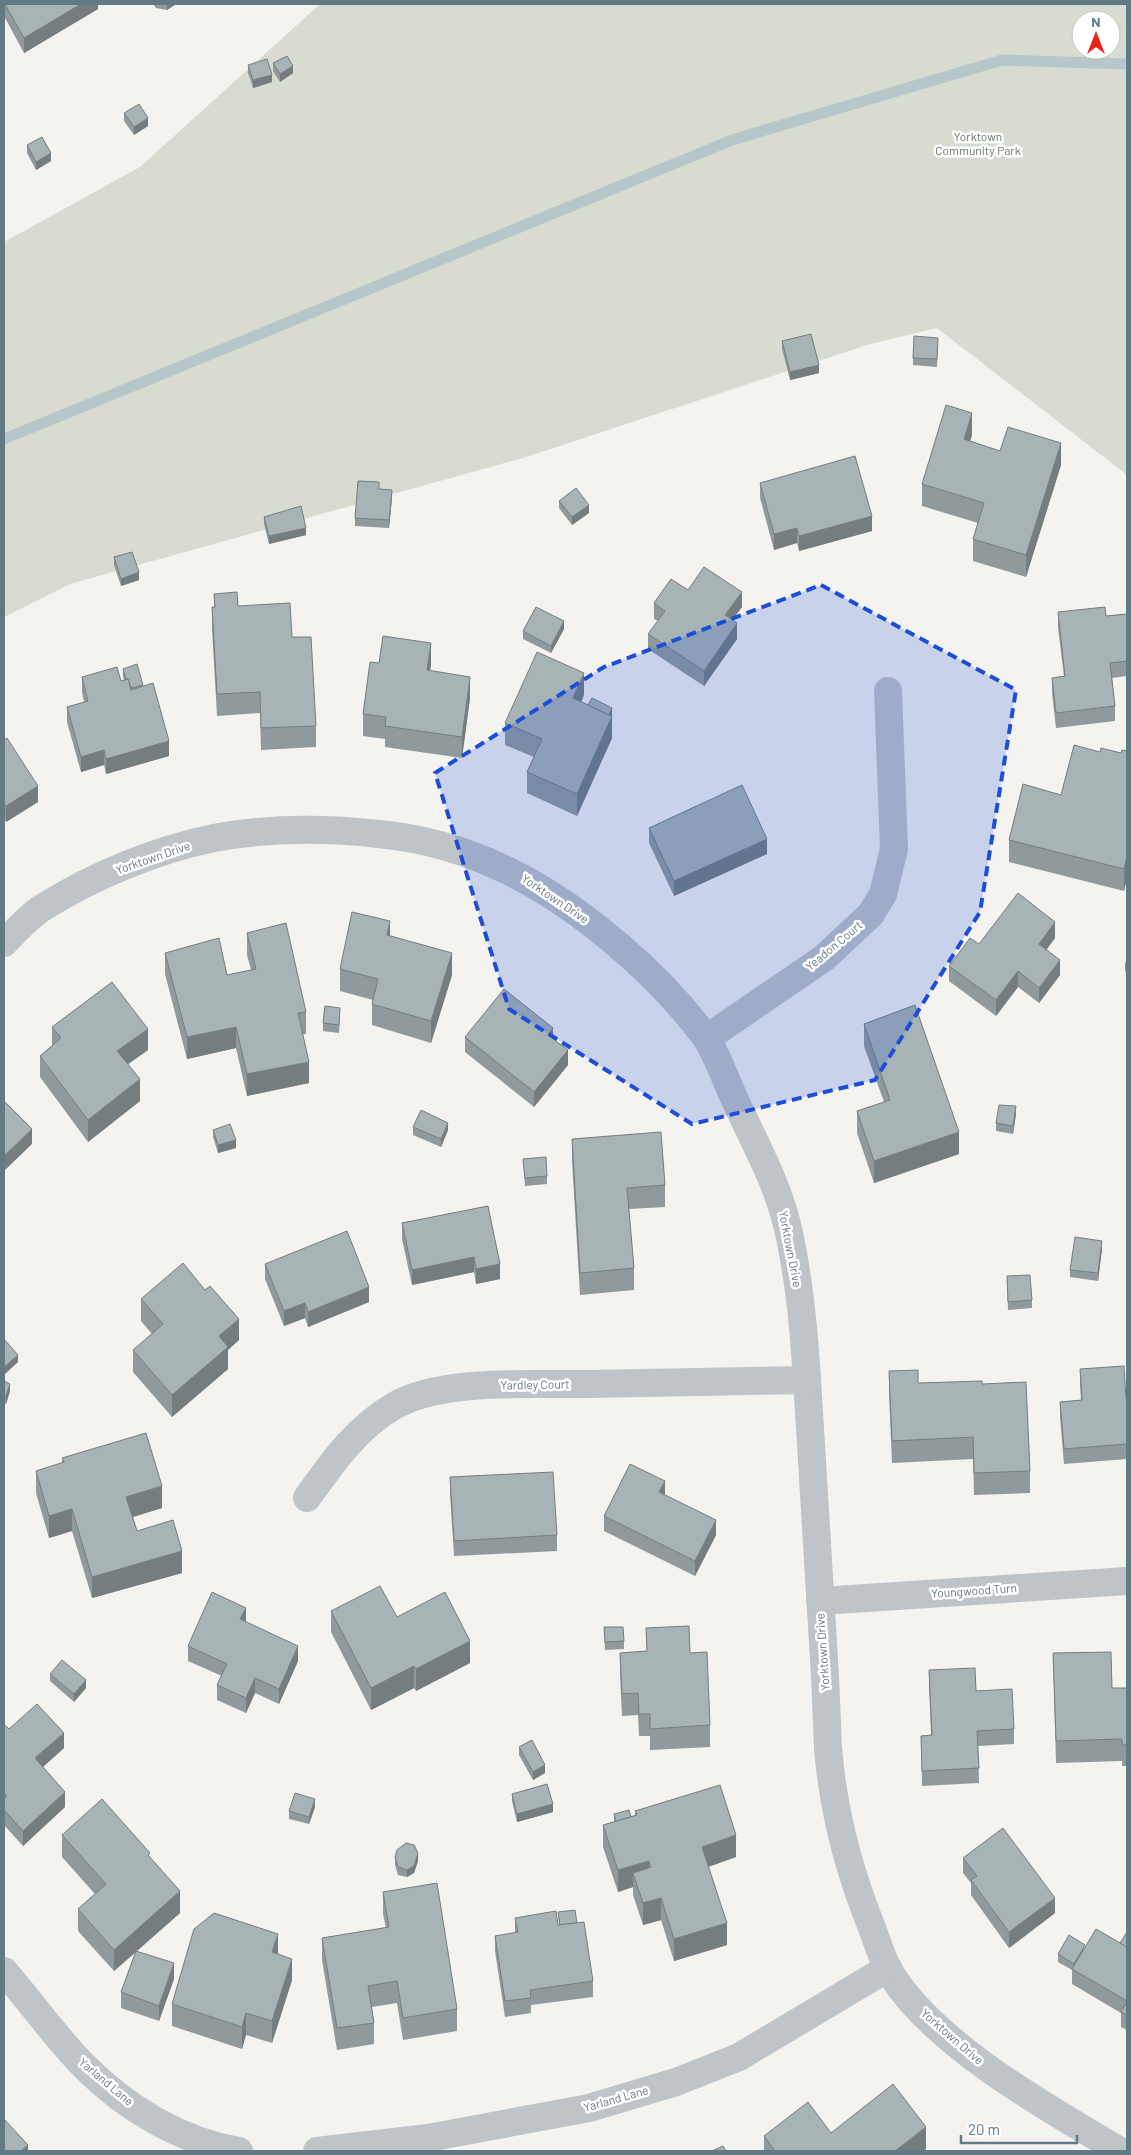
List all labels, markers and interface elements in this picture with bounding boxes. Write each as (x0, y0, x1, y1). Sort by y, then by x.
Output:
north arrow (1071, 10, 1121, 60)
text: N (1091, 13, 1101, 30)
park label: Yorktown Community Park (935, 129, 1021, 157)
street label: Yorktown Drive (114, 838, 192, 876)
street label: Yorktown Drive (519, 871, 592, 926)
street label: Yeadon Court (802, 917, 865, 973)
street label: Yorktown Drive (777, 1209, 805, 1288)
street label: Yardley Court (500, 1376, 570, 1392)
street label: Youngwood Turn (931, 1580, 1017, 1600)
street label: Yorktown Drive (812, 1613, 832, 1691)
street label: Yorktown Drive (919, 2005, 987, 2067)
street label: Yarland Lane (77, 2054, 137, 2108)
street label: Yarland Lane (582, 2082, 650, 2114)
scale bar (961, 2112, 1077, 2144)
text: 20 m (968, 2120, 1000, 2138)

